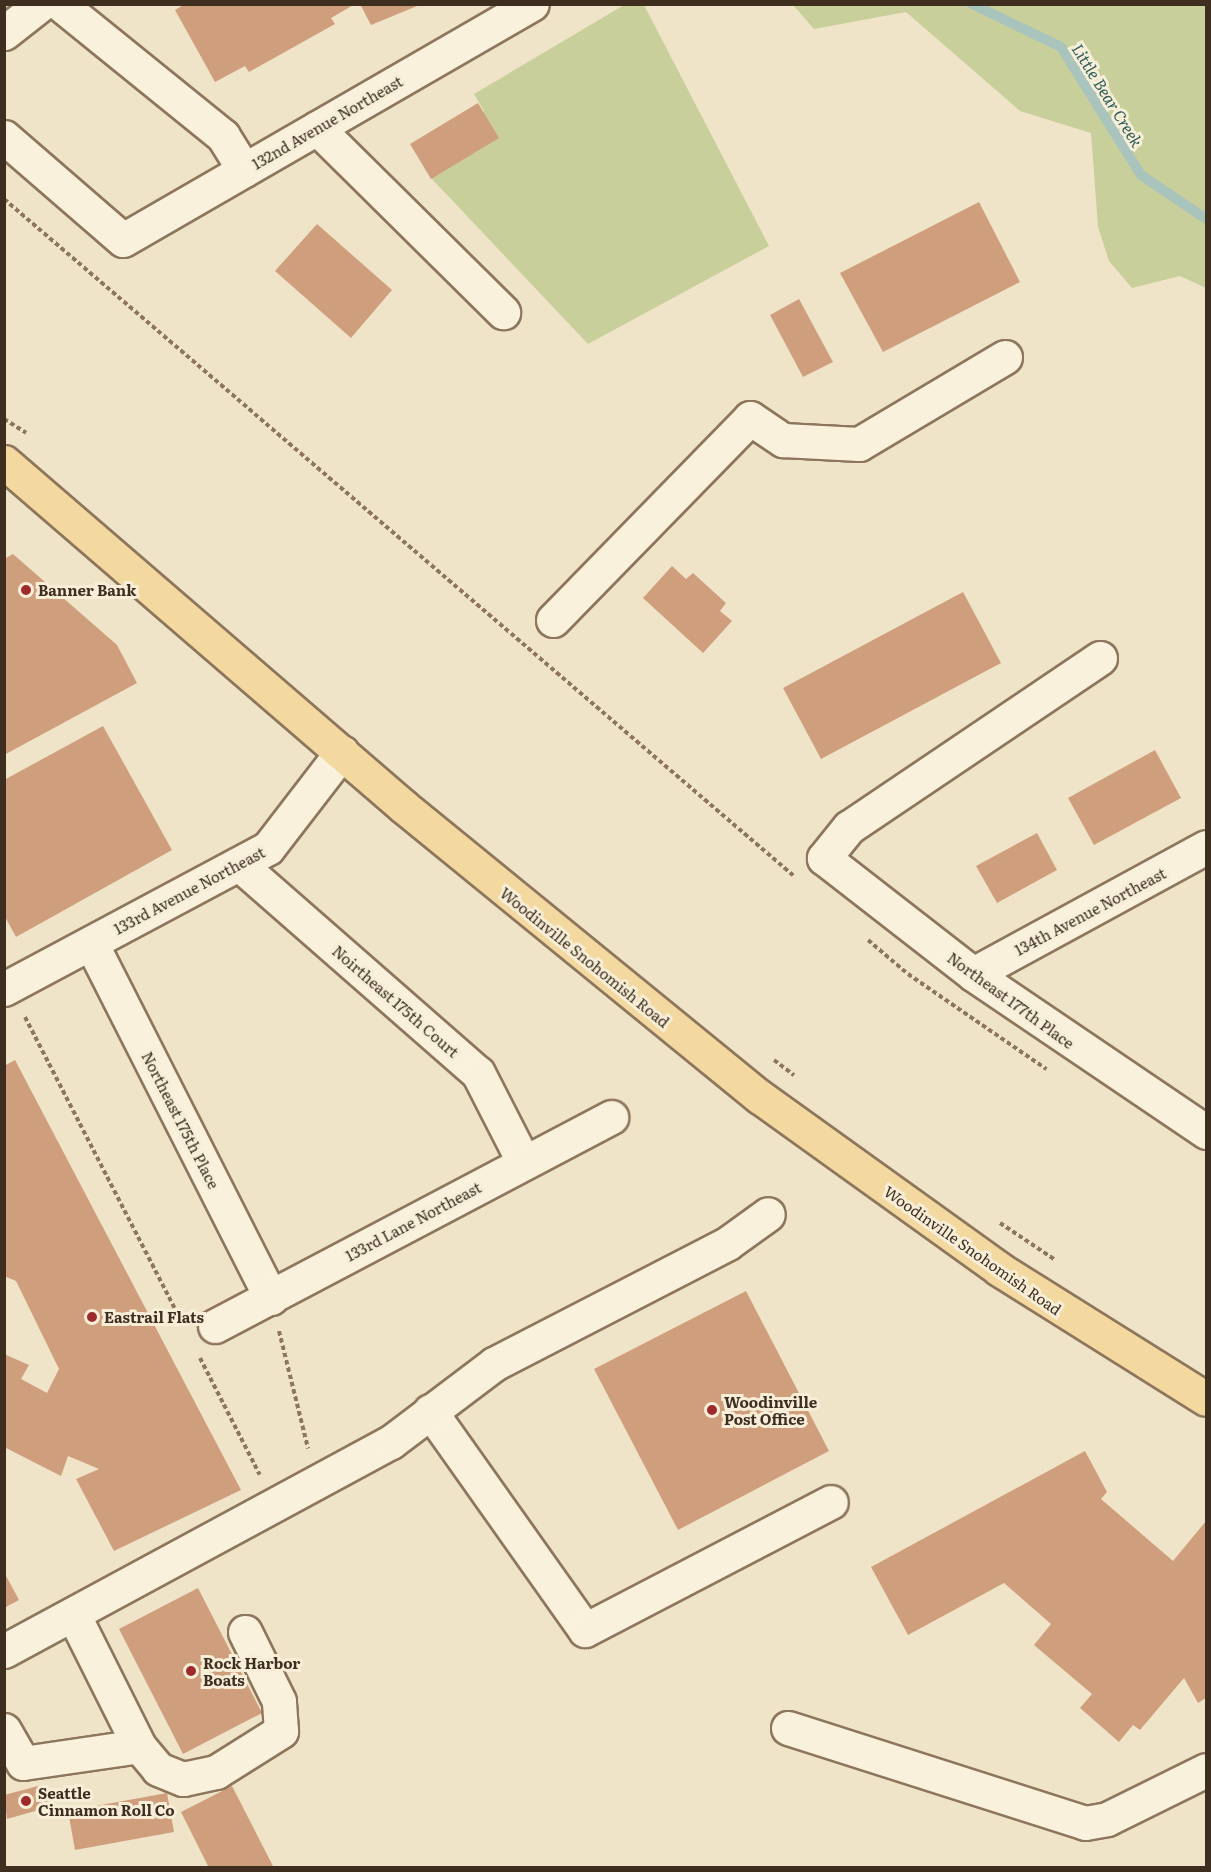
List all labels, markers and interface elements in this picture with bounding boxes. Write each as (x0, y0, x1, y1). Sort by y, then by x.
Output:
water label: Little Bear Creek (1069, 40, 1147, 150)
street label: 132nd Avenue Northeast (249, 71, 405, 173)
place label: Banner Bank (38, 581, 136, 599)
marker: Banner Bank (19, 583, 33, 597)
street label: 133rd Avenue Northeast (110, 842, 268, 938)
street label: 134th Avenue Northeast (1011, 863, 1169, 959)
street label: Woodinville Snohomish Road (497, 883, 673, 1031)
street label: Noirtheast 175th Court (329, 941, 463, 1061)
street label: Northeast 177th Place (944, 948, 1078, 1052)
street label: Northeast 175th Place (139, 1048, 223, 1192)
street label: 133rd Lane Northeast (342, 1178, 484, 1264)
street label: Woodinville Snohomish Road (881, 1182, 1065, 1318)
place label: Eastrail Flats (104, 1308, 204, 1326)
marker: Eastrail Flats (85, 1310, 99, 1324)
place label: Woodinville Post Office (724, 1392, 817, 1427)
marker: Woodinville Post Office (705, 1403, 719, 1417)
place label: Rock Harbor Boats (203, 1653, 300, 1688)
marker: Rock Harbor Boats (184, 1664, 198, 1678)
place label: Seattle Cinnamon Roll Co (38, 1783, 175, 1818)
marker: Seattle Cinnamon Roll Co (19, 1794, 33, 1808)

